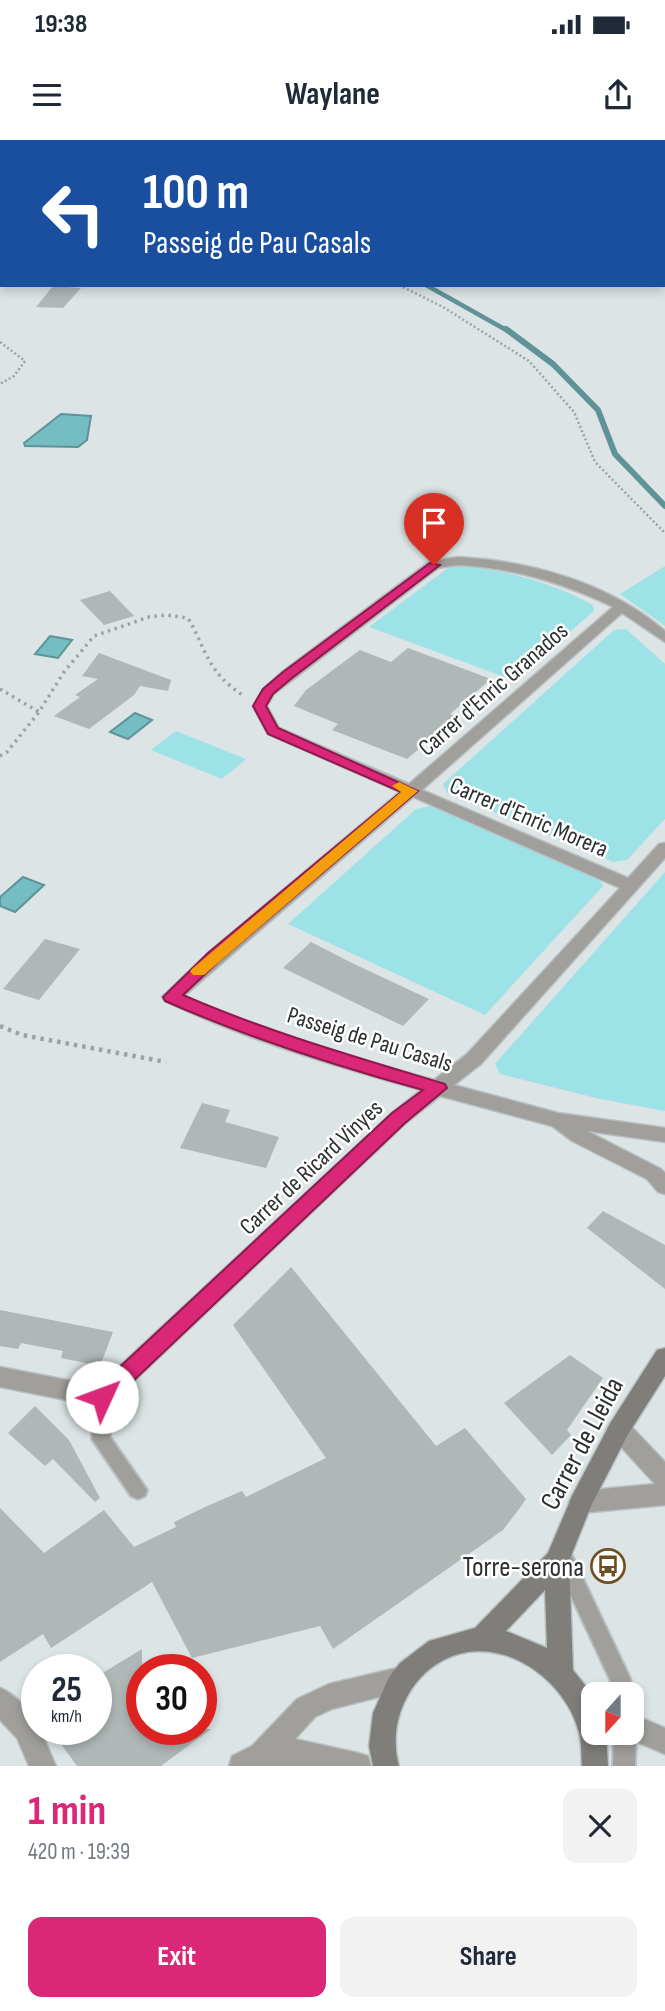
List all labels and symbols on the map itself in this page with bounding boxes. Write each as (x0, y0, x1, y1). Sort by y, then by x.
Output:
pin (404, 493, 464, 565)
street label: Carrer d'Enric Granados (413, 617, 574, 762)
street label: Carrer d'Enric Morera (445, 771, 612, 864)
street label: Passeig de Pau Casals (284, 1001, 456, 1078)
street label: Carrer de Ricard Vinyes (234, 1094, 389, 1241)
position arrow (65, 1360, 139, 1434)
street label: Carrer de Lleida (534, 1372, 631, 1516)
bus stop icon: Torre-serona (589, 1547, 627, 1585)
place label: Torre-serona (462, 1551, 584, 1584)
speed limit sign: 30 (126, 1654, 217, 1745)
north arrow (581, 1682, 644, 1745)

